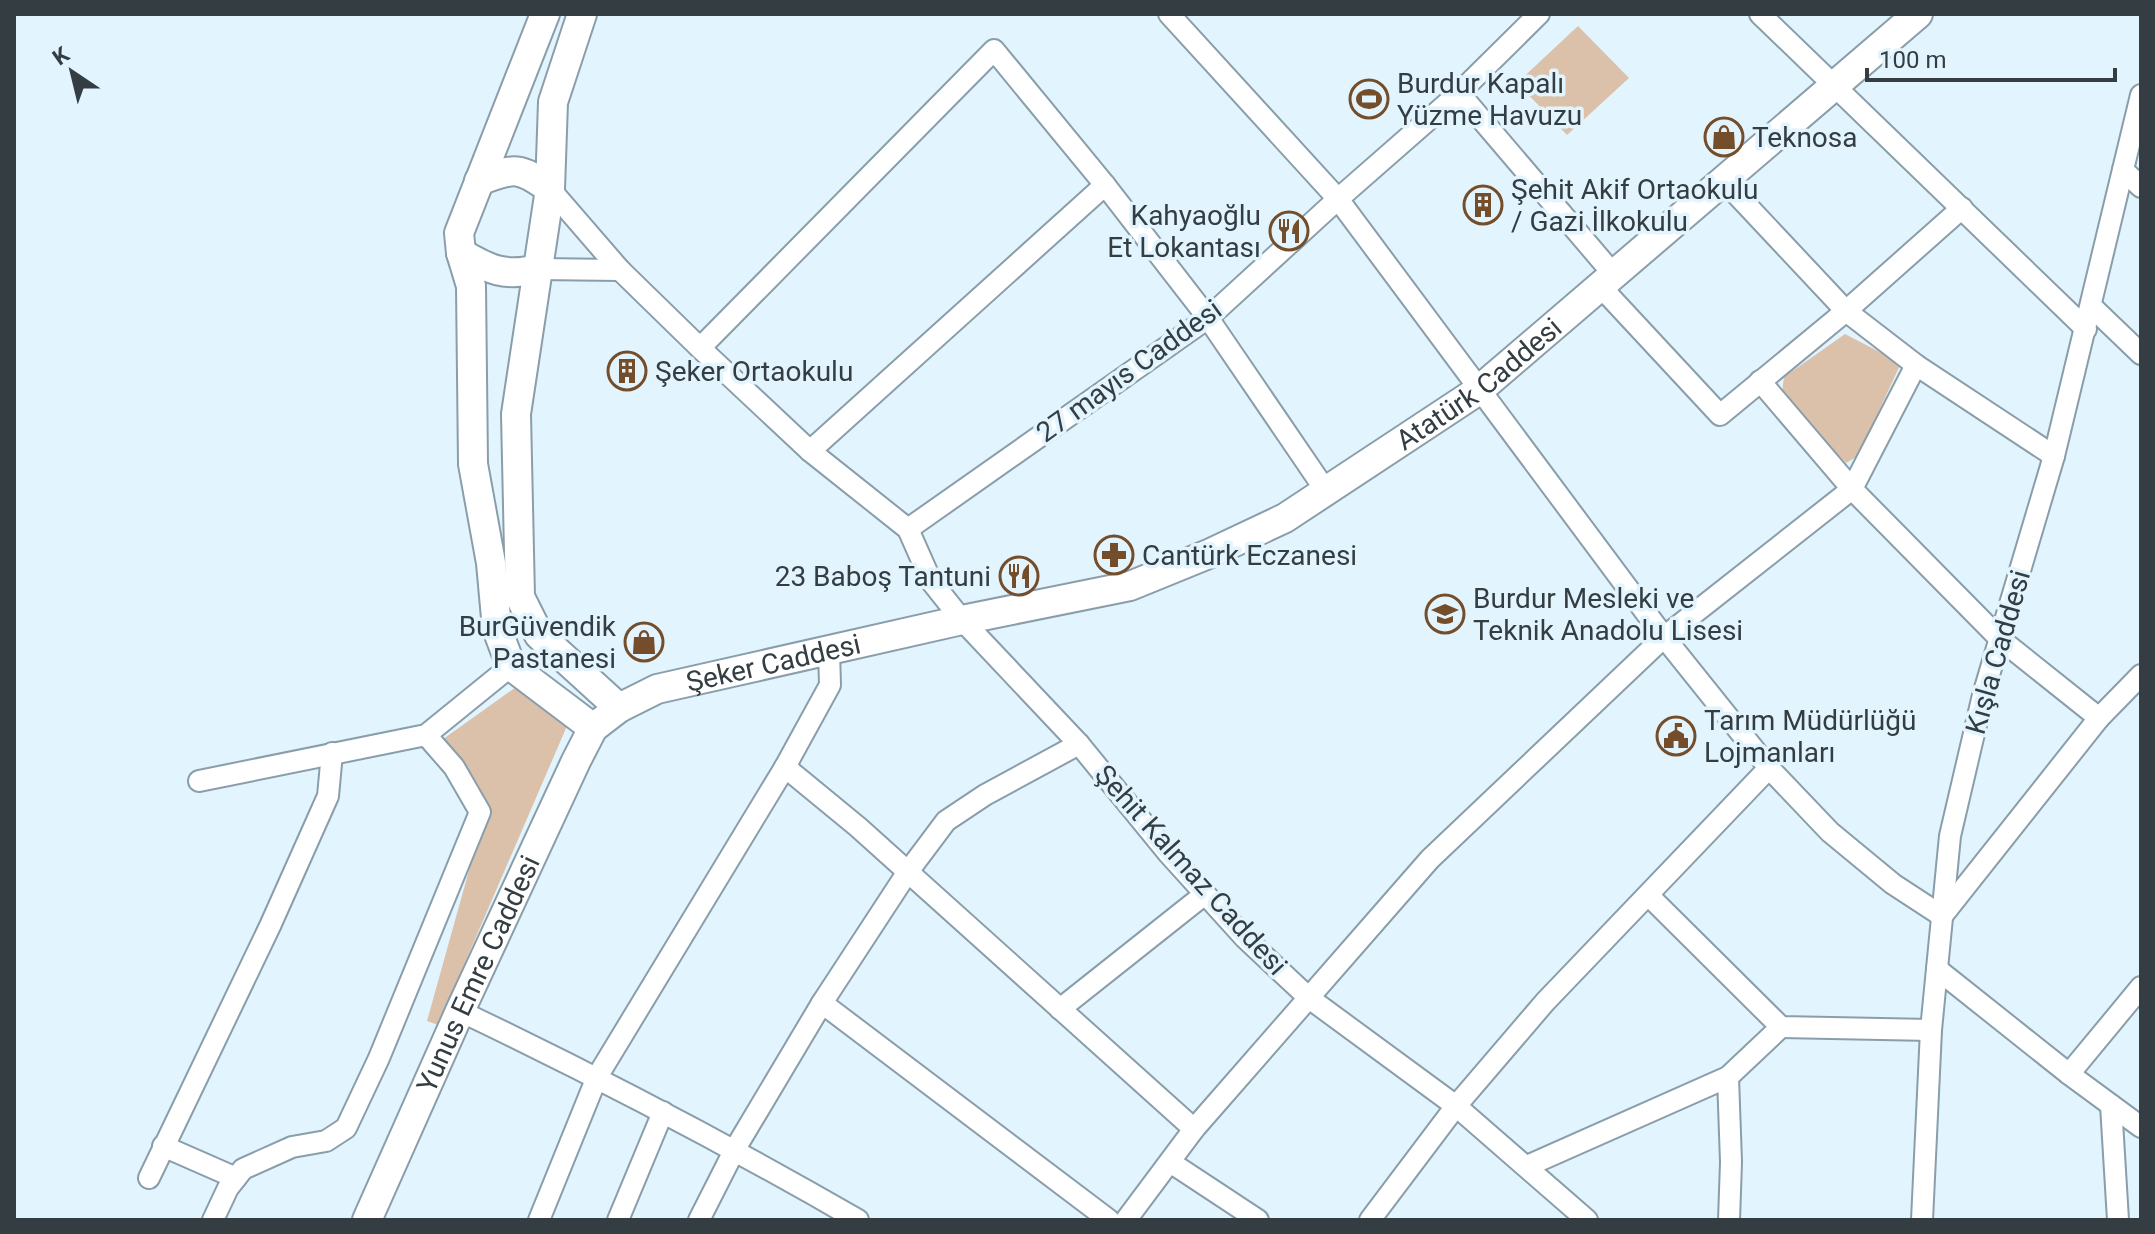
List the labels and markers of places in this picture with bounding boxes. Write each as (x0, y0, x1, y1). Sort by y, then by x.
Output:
place label: Burdur Kapalı Yüzme Havuzu (1397, 67, 1582, 132)
sports icon: Burdur Kapalı Yüzme Havuzu (1348, 78, 1390, 120)
shop icon: Teknosa (1703, 116, 1745, 158)
place label: Teknosa (1752, 121, 1858, 154)
place label: Şehit Akif Ortaokulu / Gazi İlkokulu (1511, 173, 1758, 238)
building icon: Şehit Akif Ortaokulu / Gazi İlkokulu (1462, 184, 1504, 226)
place label: Kahyaoğlu Et Lokantası (1107, 199, 1261, 264)
restaurant icon: Kahyaoğlu Et Lokantası (1268, 210, 1310, 252)
building icon: Şeker Ortaokulu (606, 350, 648, 392)
place label: Şeker Ortaokulu (655, 355, 853, 388)
pharmacy icon: Cantürk Eczanesi (1093, 534, 1135, 576)
place label: Cantürk Eczanesi (1142, 539, 1357, 572)
restaurant icon: 23 Baboş Tantuni (998, 555, 1040, 597)
place label: 23 Baboş Tantuni (775, 560, 991, 593)
place label: Burdur Mesleki ve Teknik Anadolu Lisesi (1473, 582, 1743, 647)
school or university icon: Burdur Mesleki ve Teknik Anadolu Lisesi (1424, 593, 1466, 635)
place label: BurGüvendik Pastanesi (459, 610, 617, 675)
shop icon: BurGüvendik Pastanesi (623, 621, 665, 663)
place label: Tarım Müdürlüğü Lojmanları (1704, 704, 1916, 769)
public building icon: Tarım Müdürlüğü Lojmanları (1655, 715, 1697, 757)

